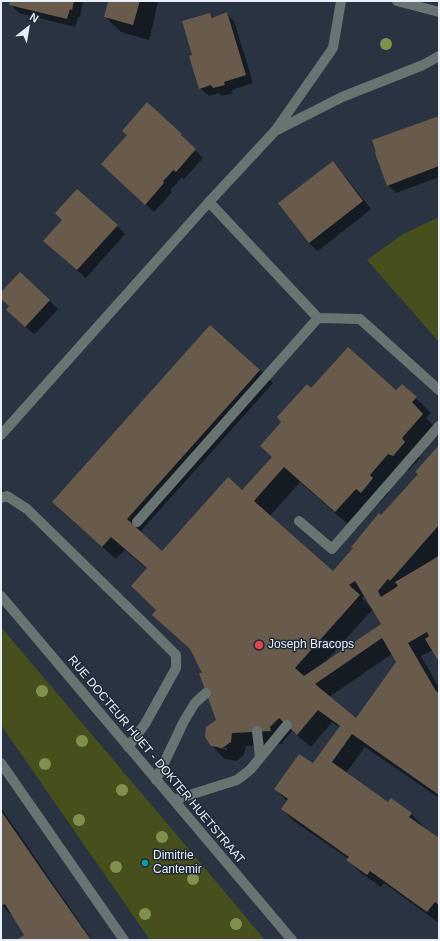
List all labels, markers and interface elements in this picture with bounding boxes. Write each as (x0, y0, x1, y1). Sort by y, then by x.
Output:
north arrow (8, 8, 48, 48)
text: N (28, 11, 41, 25)
place label: Joseph Bracops (268, 638, 354, 652)
marker: Joseph Bracops (253, 639, 265, 651)
street label: RUE DOCTEUR HUET - DOKTER HUETSTRAAT (65, 653, 247, 867)
place label: Dimitrie Cantemir (153, 849, 202, 877)
marker: Dimitrie Cantemir (140, 858, 150, 868)

